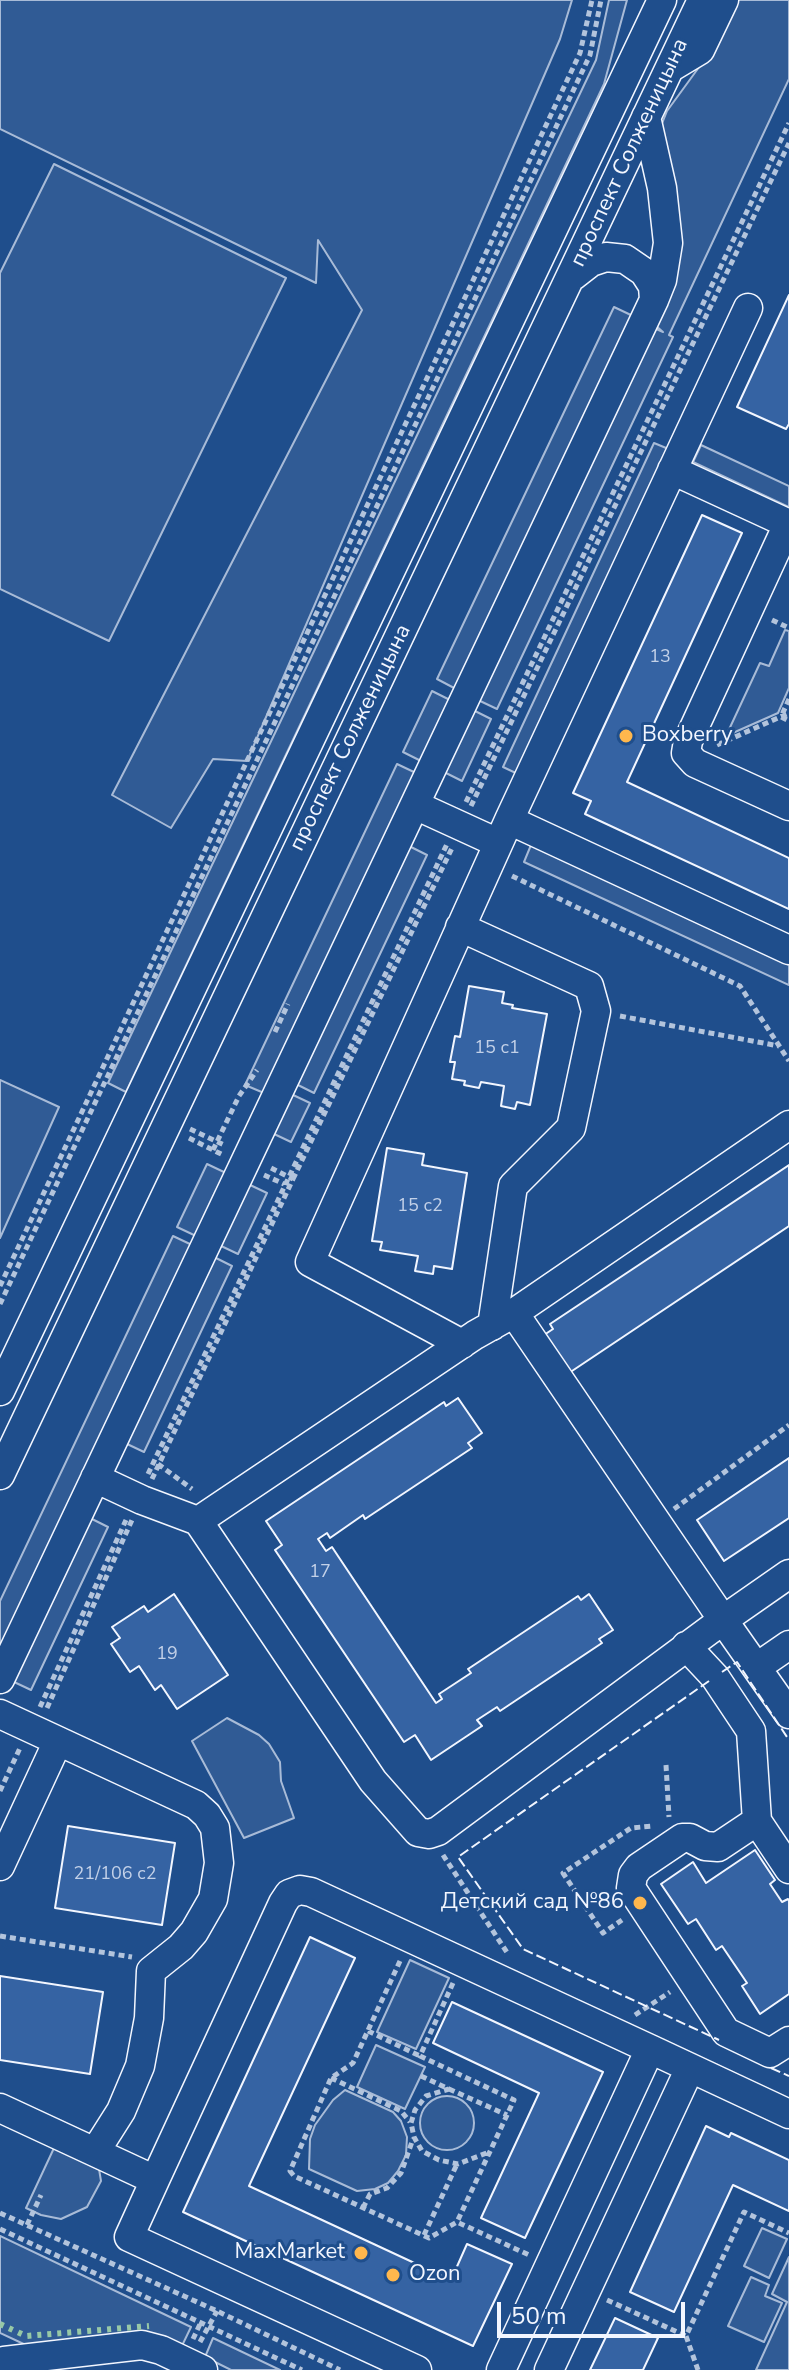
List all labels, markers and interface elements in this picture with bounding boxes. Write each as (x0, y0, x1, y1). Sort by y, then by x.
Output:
street label: проспект Солженицына (565, 35, 695, 271)
street label: проспект Солженицына (285, 620, 417, 856)
house number: 13 (649, 647, 671, 669)
place label: Boxberry (642, 723, 733, 749)
marker: Boxberry (617, 727, 635, 745)
house number: 15 с1 (474, 1038, 520, 1060)
house number: 15 с2 (397, 1196, 443, 1218)
house number: 17 (309, 1562, 331, 1584)
house number: 19 (156, 1644, 178, 1666)
house number: 21/106 c2 (74, 1864, 156, 1886)
place label: Детский сад №86 (441, 1890, 624, 1916)
marker: Детский сад №86 (631, 1894, 649, 1912)
place label: MaxMarket (235, 2240, 345, 2266)
marker: MaxMarket (352, 2244, 370, 2262)
place label: Ozon (409, 2262, 461, 2288)
marker: Ozon (384, 2266, 402, 2284)
scale bar (501, 2286, 689, 2336)
text: 50 m (511, 2300, 567, 2332)

